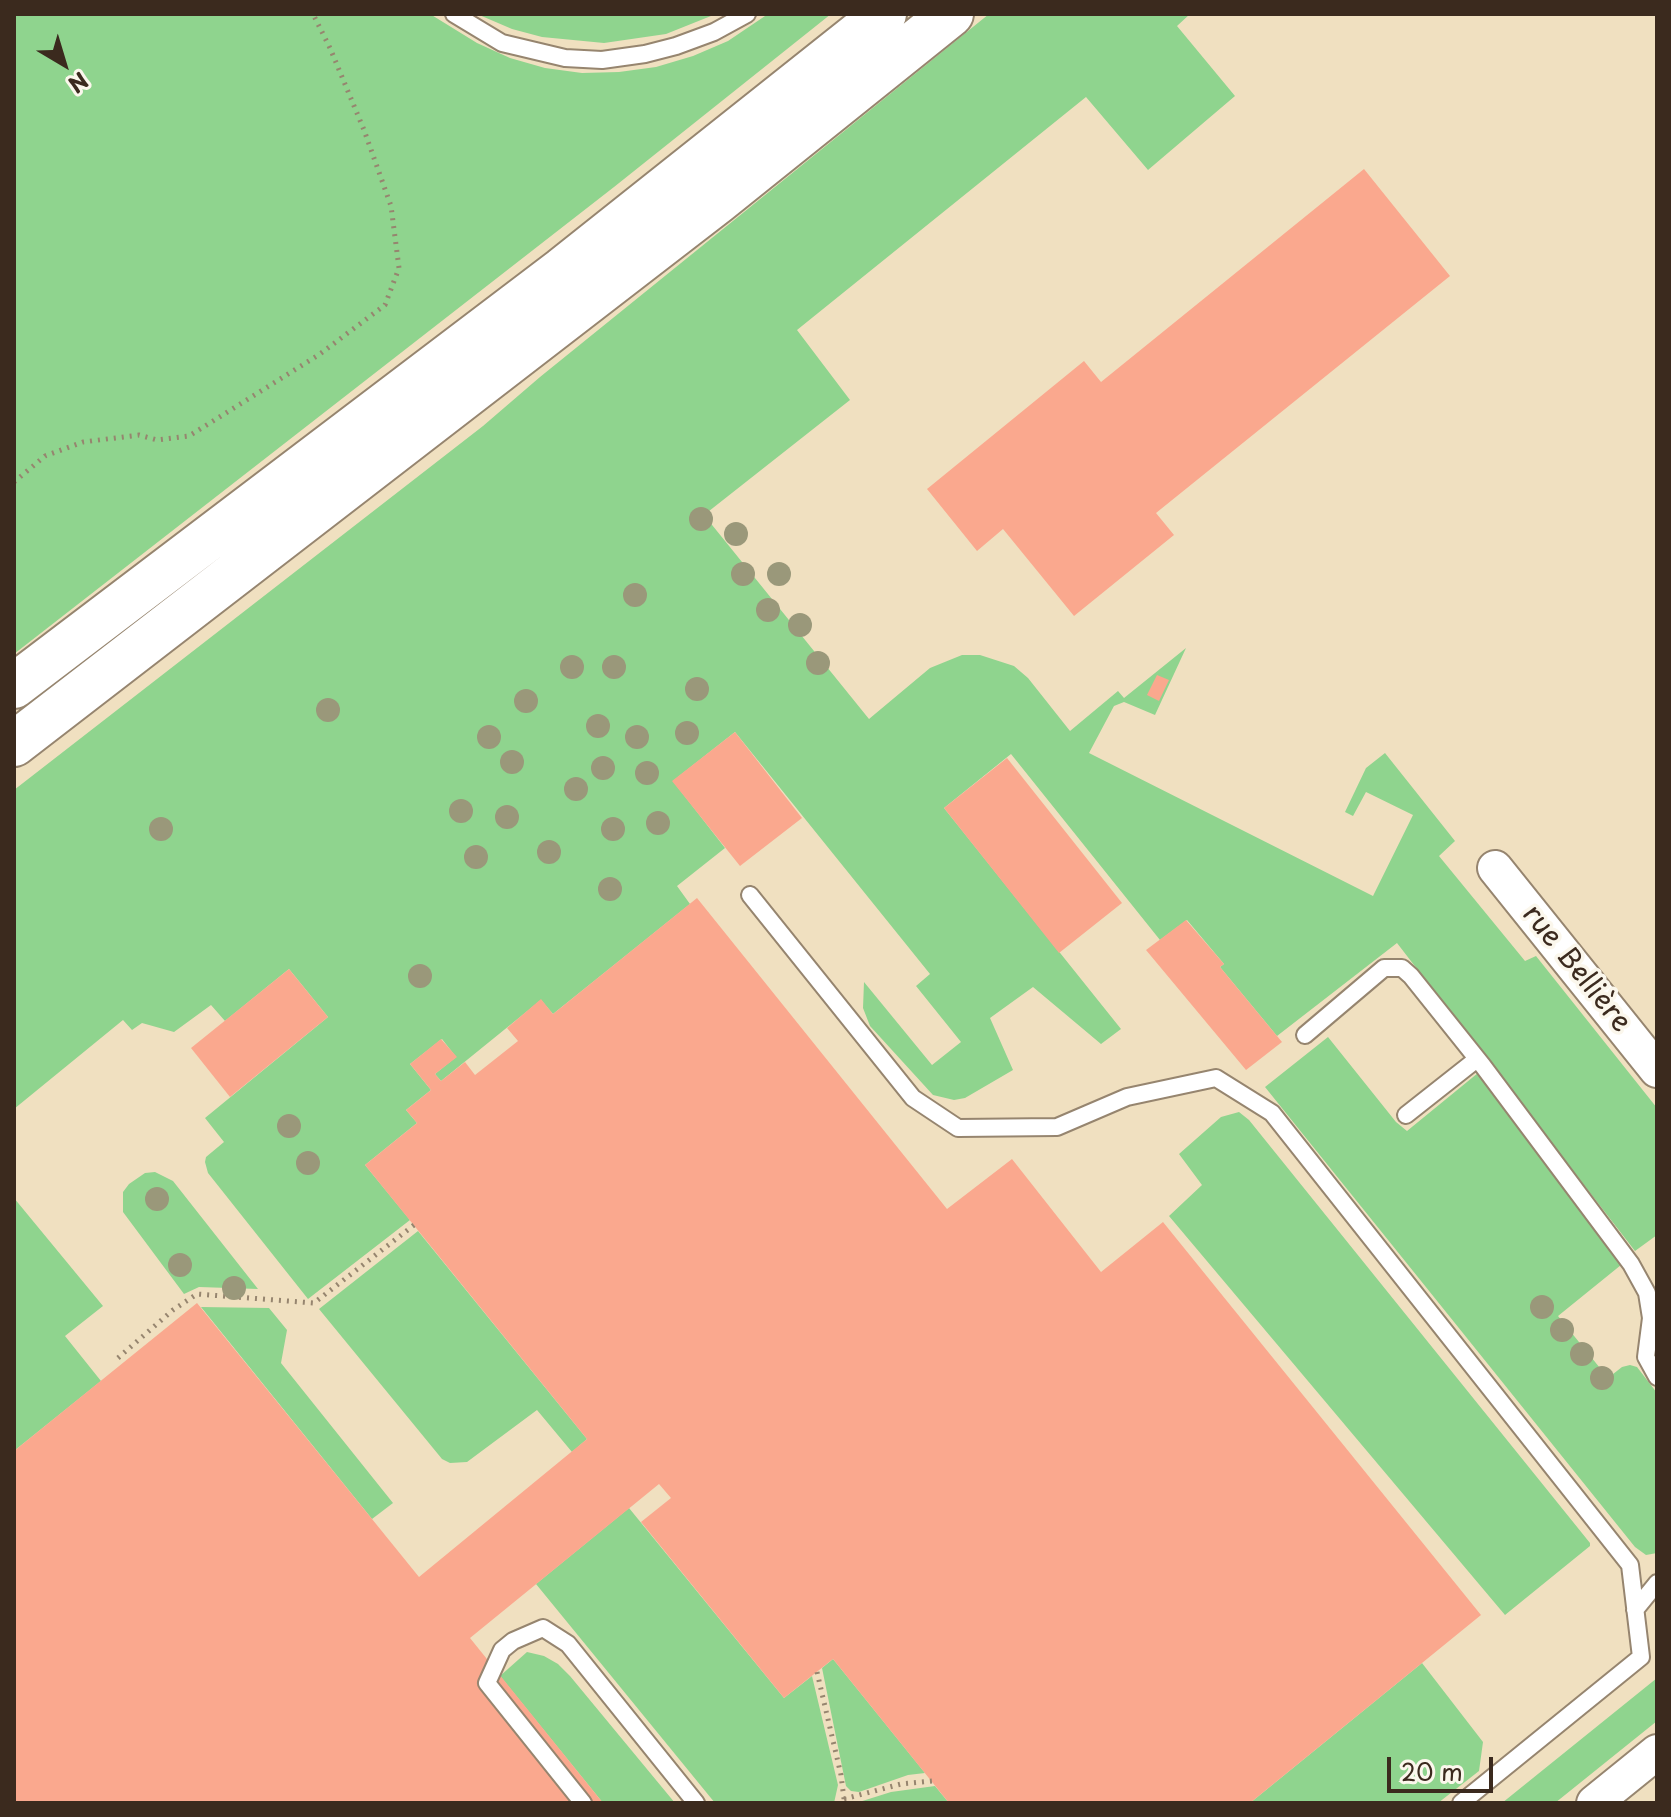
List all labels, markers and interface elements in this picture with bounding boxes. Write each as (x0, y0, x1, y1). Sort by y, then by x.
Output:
north arrow (24, 24, 104, 104)
text: N (62, 65, 96, 102)
street label: rue Bellière (1515, 899, 1637, 1039)
scale bar (1391, 1741, 1497, 1791)
text: 20 m (1401, 1753, 1463, 1789)

